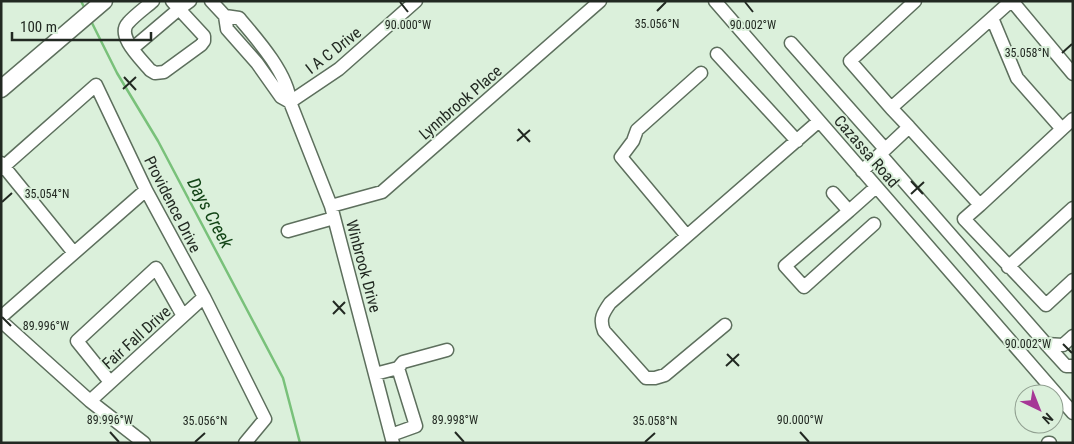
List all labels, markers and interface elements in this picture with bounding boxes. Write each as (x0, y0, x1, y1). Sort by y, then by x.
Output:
scale bar (12, 10, 151, 42)
text: 35.056°N (635, 17, 679, 31)
text: 100 m (20, 18, 57, 36)
text: 90.000°W (385, 18, 431, 32)
text: 90.002°W (730, 18, 776, 32)
street label: I A C Drive (302, 23, 365, 78)
text: 35.058°N (1005, 46, 1049, 60)
street label: Lynnbrook Place (415, 61, 506, 143)
street label: Cazassa Road (830, 111, 903, 191)
street label: Providence Drive (140, 153, 205, 256)
water label: Days Creek (183, 174, 238, 253)
text: 35.054°N (25, 187, 69, 201)
street label: Winbrook Drive (342, 218, 385, 315)
street label: Fair Fall Drive (98, 302, 174, 373)
text: 89.996°W (23, 319, 69, 333)
text: 90.002°W (1005, 337, 1051, 351)
north arrow (1014, 384, 1064, 434)
text: N (1039, 410, 1056, 427)
text: 89.996°W (87, 413, 133, 427)
text: 89.998°W (432, 413, 478, 427)
text: 90.000°W (777, 413, 823, 427)
text: 35.056°N (183, 414, 227, 428)
text: 35.058°N (633, 414, 677, 428)

